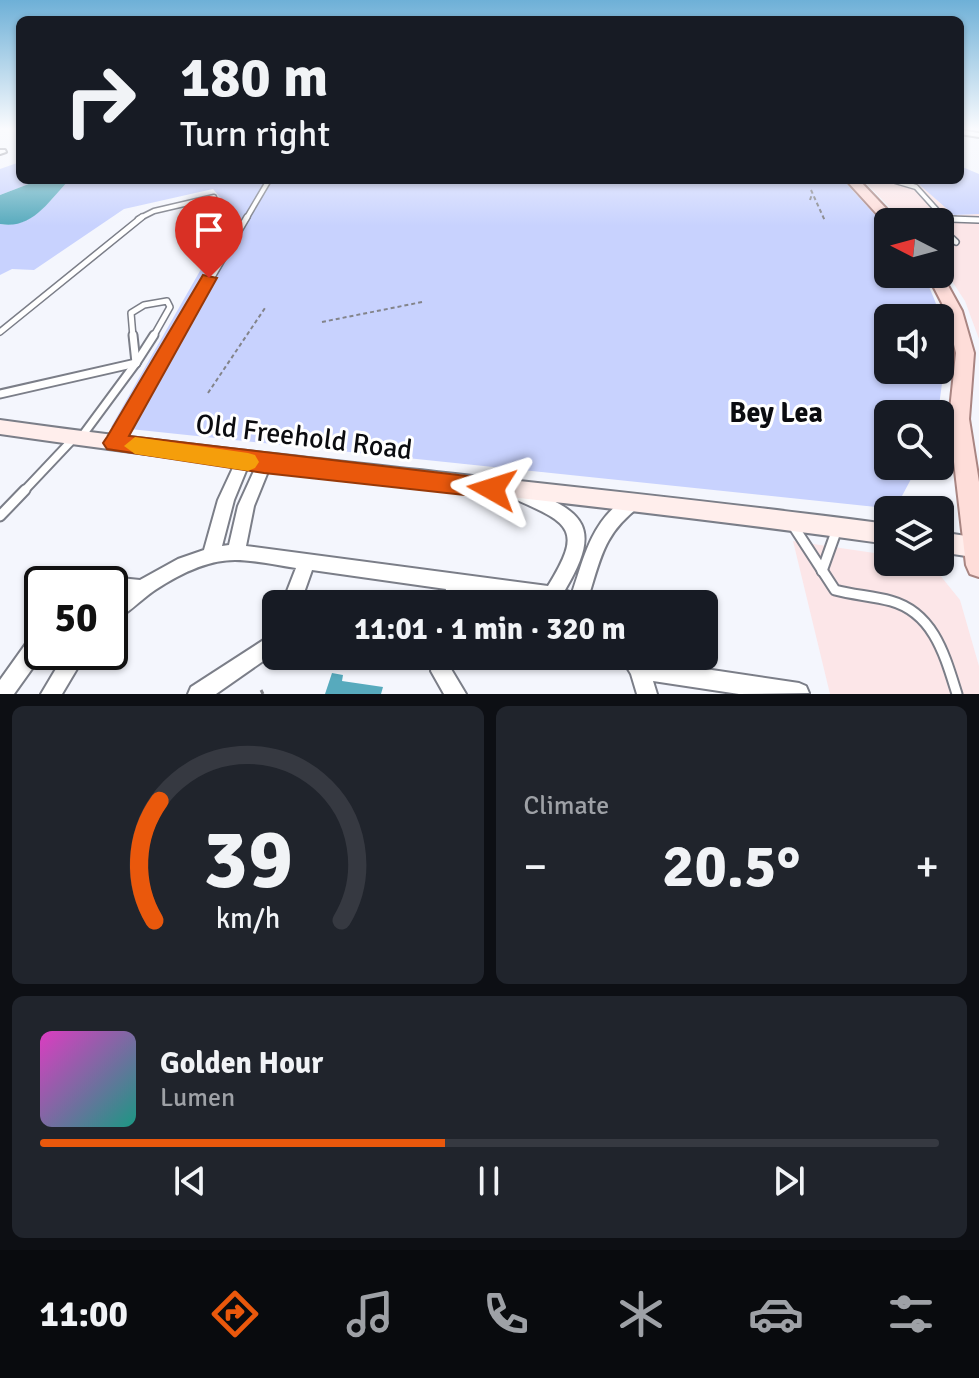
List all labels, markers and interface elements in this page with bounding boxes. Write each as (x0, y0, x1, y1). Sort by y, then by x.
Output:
text: 180 m (180, 43, 328, 112)
icon: right (48, 48, 152, 152)
text: Turn right (180, 112, 330, 157)
pin (175, 196, 243, 278)
icon: arrive (187, 208, 231, 252)
north arrow (874, 208, 954, 288)
map controls (874, 208, 954, 576)
button: sound (874, 304, 954, 384)
district label: Bey Lea (729, 396, 823, 430)
button: search (874, 400, 954, 480)
street label: Old Freehold Road (194, 407, 414, 467)
position arrow (450, 447, 534, 531)
button: layers (874, 496, 954, 576)
speed limit sign: 50 (24, 566, 128, 670)
text: 11:01 · 1 min · 320 m (354, 611, 626, 648)
text: Climate (524, 790, 609, 822)
text: 39 (203, 809, 293, 911)
text: 20.5° (662, 830, 800, 904)
text: − (524, 840, 547, 894)
text: + (915, 840, 939, 894)
text: km/h (215, 901, 280, 936)
text: Golden Hour (160, 1045, 323, 1082)
text: Lumen (160, 1082, 235, 1114)
icon: previous (168, 1159, 212, 1203)
icon: pause (467, 1159, 511, 1203)
icon: next (767, 1159, 811, 1203)
icon: directions (207, 1286, 263, 1342)
icon: music (342, 1286, 398, 1342)
icon: phone (478, 1286, 534, 1342)
icon: climate (613, 1286, 669, 1342)
icon: car (748, 1286, 804, 1342)
icon: filters (883, 1286, 939, 1342)
text: 11:00 (40, 1292, 128, 1337)

